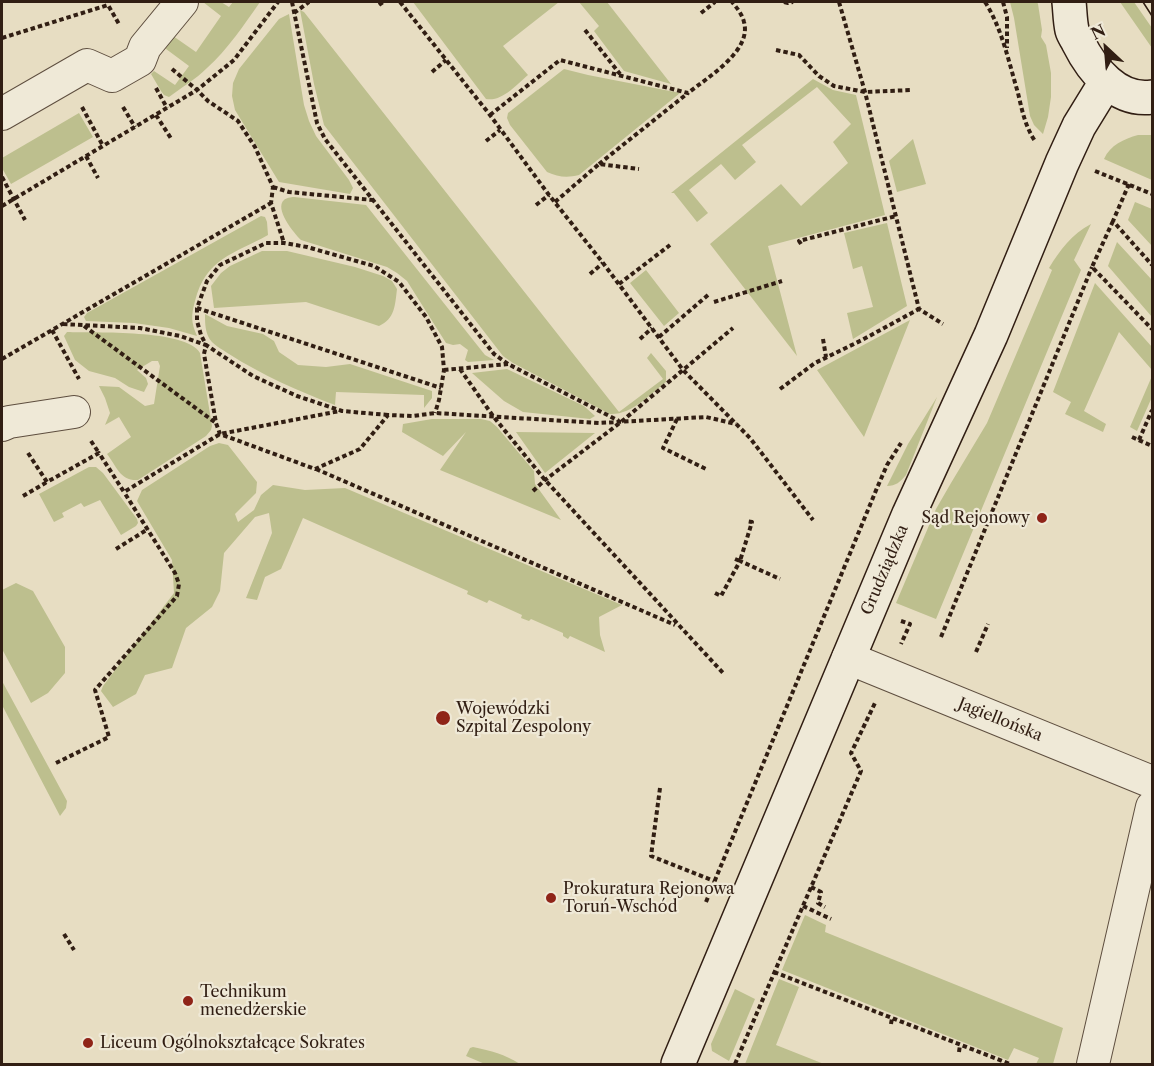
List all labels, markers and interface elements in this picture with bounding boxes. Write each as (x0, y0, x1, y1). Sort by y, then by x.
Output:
north arrow (1076, 18, 1136, 78)
text: N (1087, 20, 1109, 44)
place label: Sąd Rejonowy (922, 508, 1030, 528)
marker: Sąd Rejonowy (1035, 511, 1049, 525)
street label: Grudziądzka (857, 522, 913, 618)
street label: Jagiellońska (955, 694, 1045, 746)
place label: Wojewódzki Szpital Zespolony (456, 699, 591, 737)
marker: Wojewódzki Szpital Zespolony (434, 709, 452, 727)
place label: Prokuratura Rejonowa Toruń-Wschód (563, 879, 735, 917)
marker: Prokuratura Rejonowa Toruń-Wschód (544, 891, 558, 905)
place label: Technikum menedżerskie (200, 982, 307, 1020)
marker: Technikum menedżerskie (181, 994, 195, 1008)
place label: Liceum Ogólnokształcące Sokrates (100, 1033, 365, 1053)
marker: Liceum Ogólnokształcące Sokrates (81, 1036, 95, 1050)

